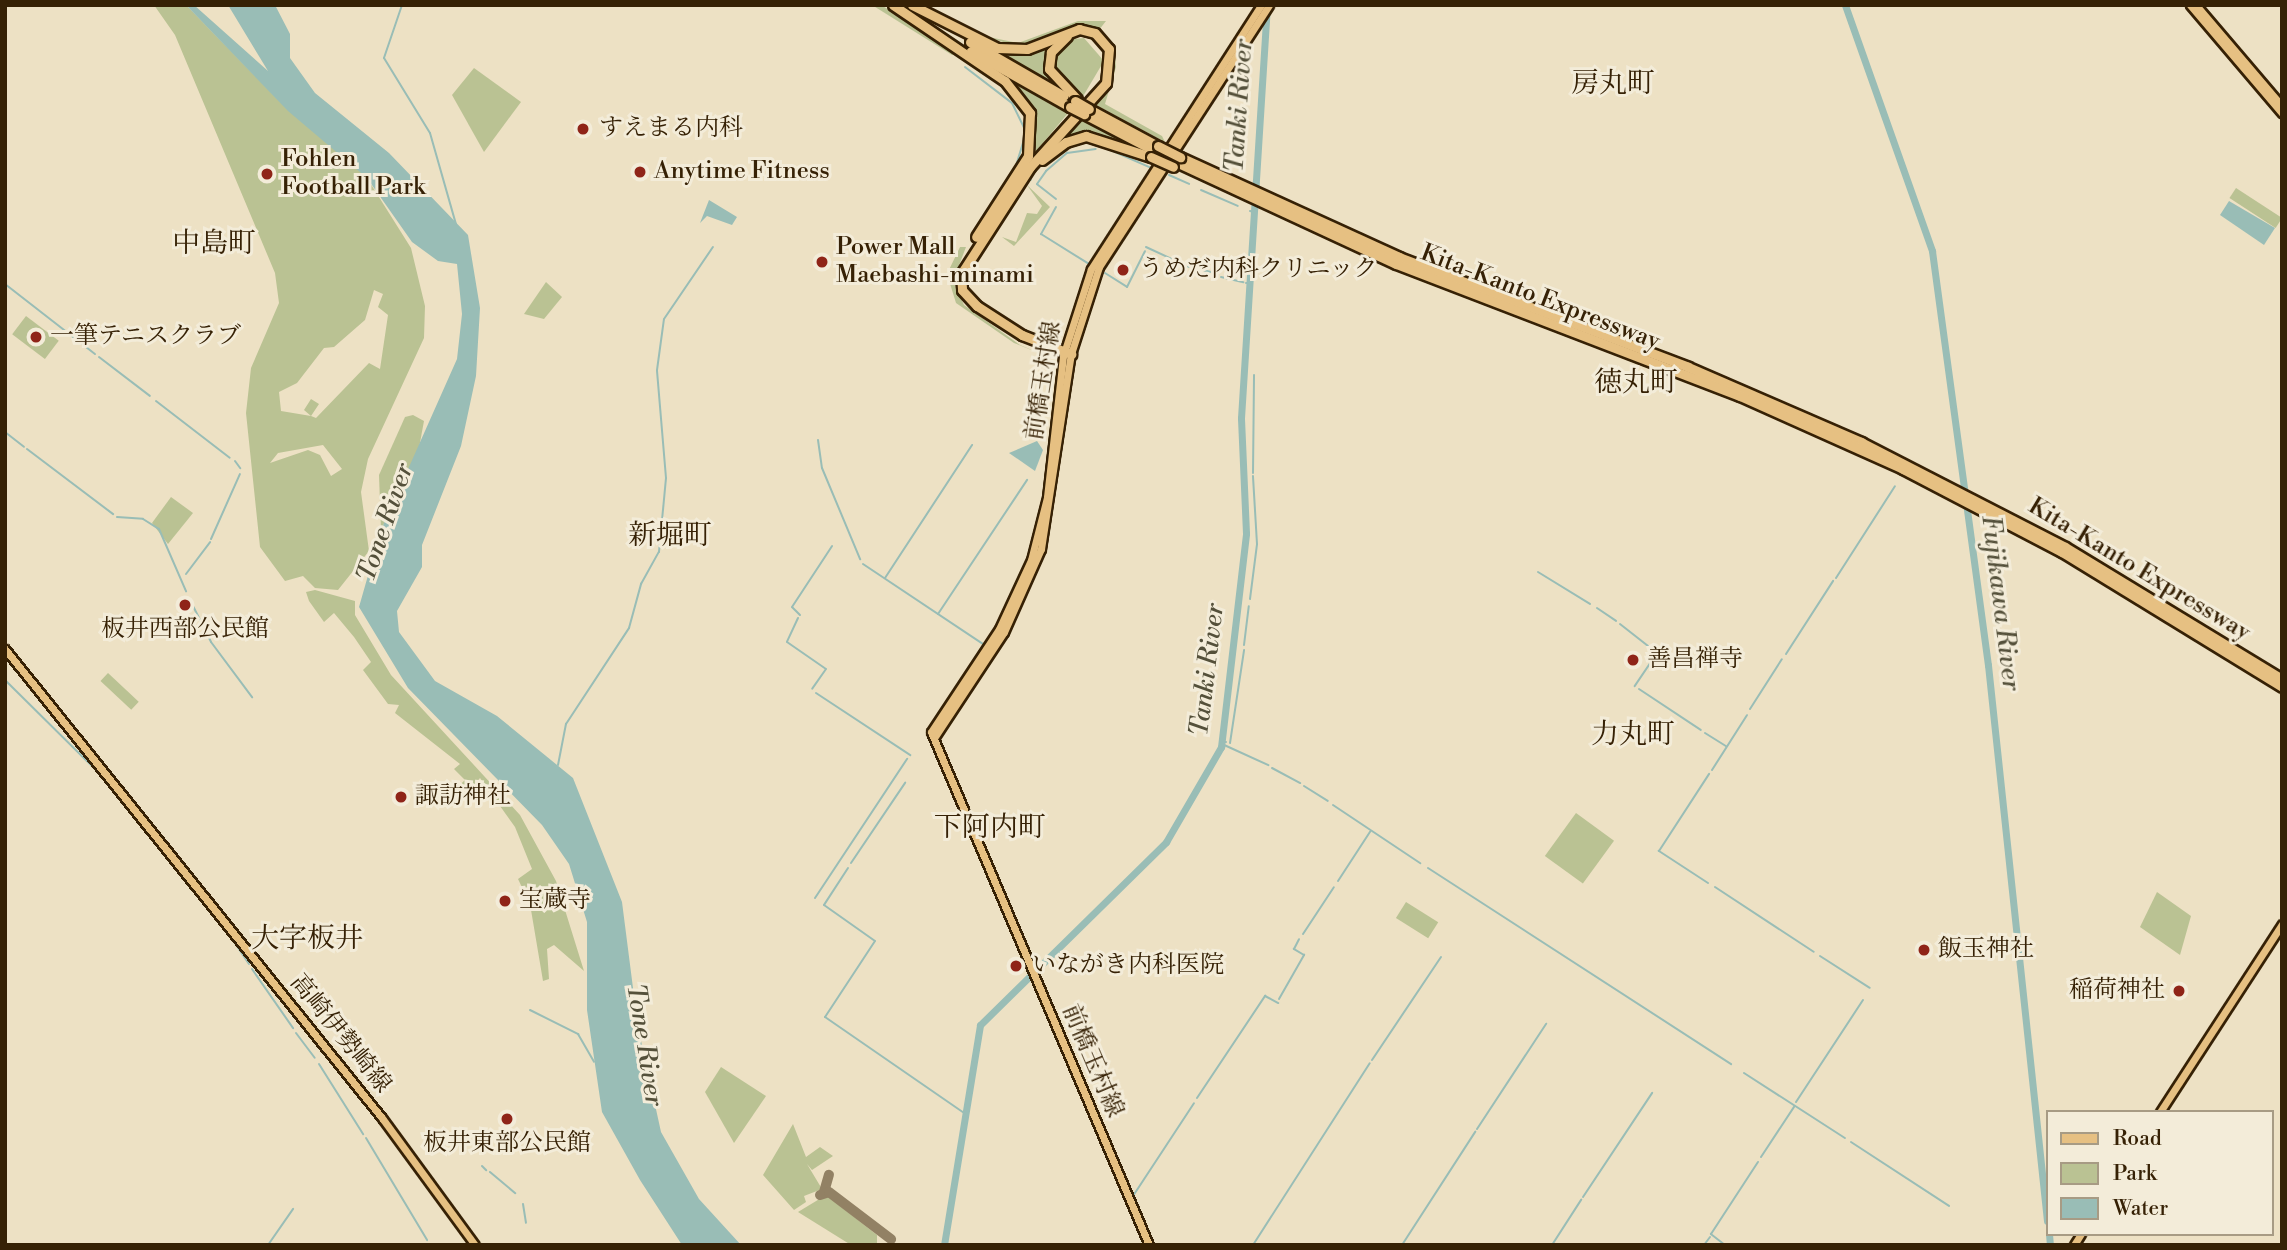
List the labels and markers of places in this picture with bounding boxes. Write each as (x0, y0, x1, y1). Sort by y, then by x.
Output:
place label: すえまる内科 (599, 115, 743, 143)
marker: すえまる内科 (573, 119, 593, 139)
place label: Fohlen Football Park (281, 146, 426, 202)
place label: Anytime Fitness (654, 158, 830, 186)
marker: Anytime Fitness (632, 164, 648, 180)
marker: Fohlen Football Park (259, 166, 275, 182)
place label: Power Mall Maebashi-minami (836, 234, 1034, 290)
marker: Power Mall Maebashi-minami (814, 254, 830, 270)
place label: うめだ内科クリニック (1139, 256, 1379, 284)
marker: うめだ内科クリニック (1113, 260, 1133, 280)
place label: 一筆テニスクラブ (50, 323, 242, 351)
marker: 一筆テニスクラブ (28, 329, 44, 345)
marker: 板井西部公民館 (177, 597, 193, 613)
place label: 板井西部公民館 (101, 616, 269, 644)
place label: 善昌禅寺 (1647, 646, 1743, 674)
marker: 善昌禅寺 (1625, 652, 1641, 668)
place label: 諏訪神社 (415, 783, 511, 811)
marker: 諏訪神社 (393, 789, 409, 805)
place label: 宝蔵寺 (519, 887, 591, 915)
marker: 宝蔵寺 (497, 893, 513, 909)
place label: 飯玉神社 (1938, 936, 2034, 964)
marker: 飯玉神社 (1916, 942, 1932, 958)
place label: いながき内科医院 (1032, 952, 1224, 980)
marker: いながき内科医院 (1006, 956, 1026, 976)
place label: 稲荷神社 (2069, 977, 2165, 1005)
marker: 稲荷神社 (2171, 983, 2187, 999)
marker: 板井東部公民館 (499, 1111, 515, 1127)
place label: 板井東部公民館 (423, 1130, 591, 1158)

